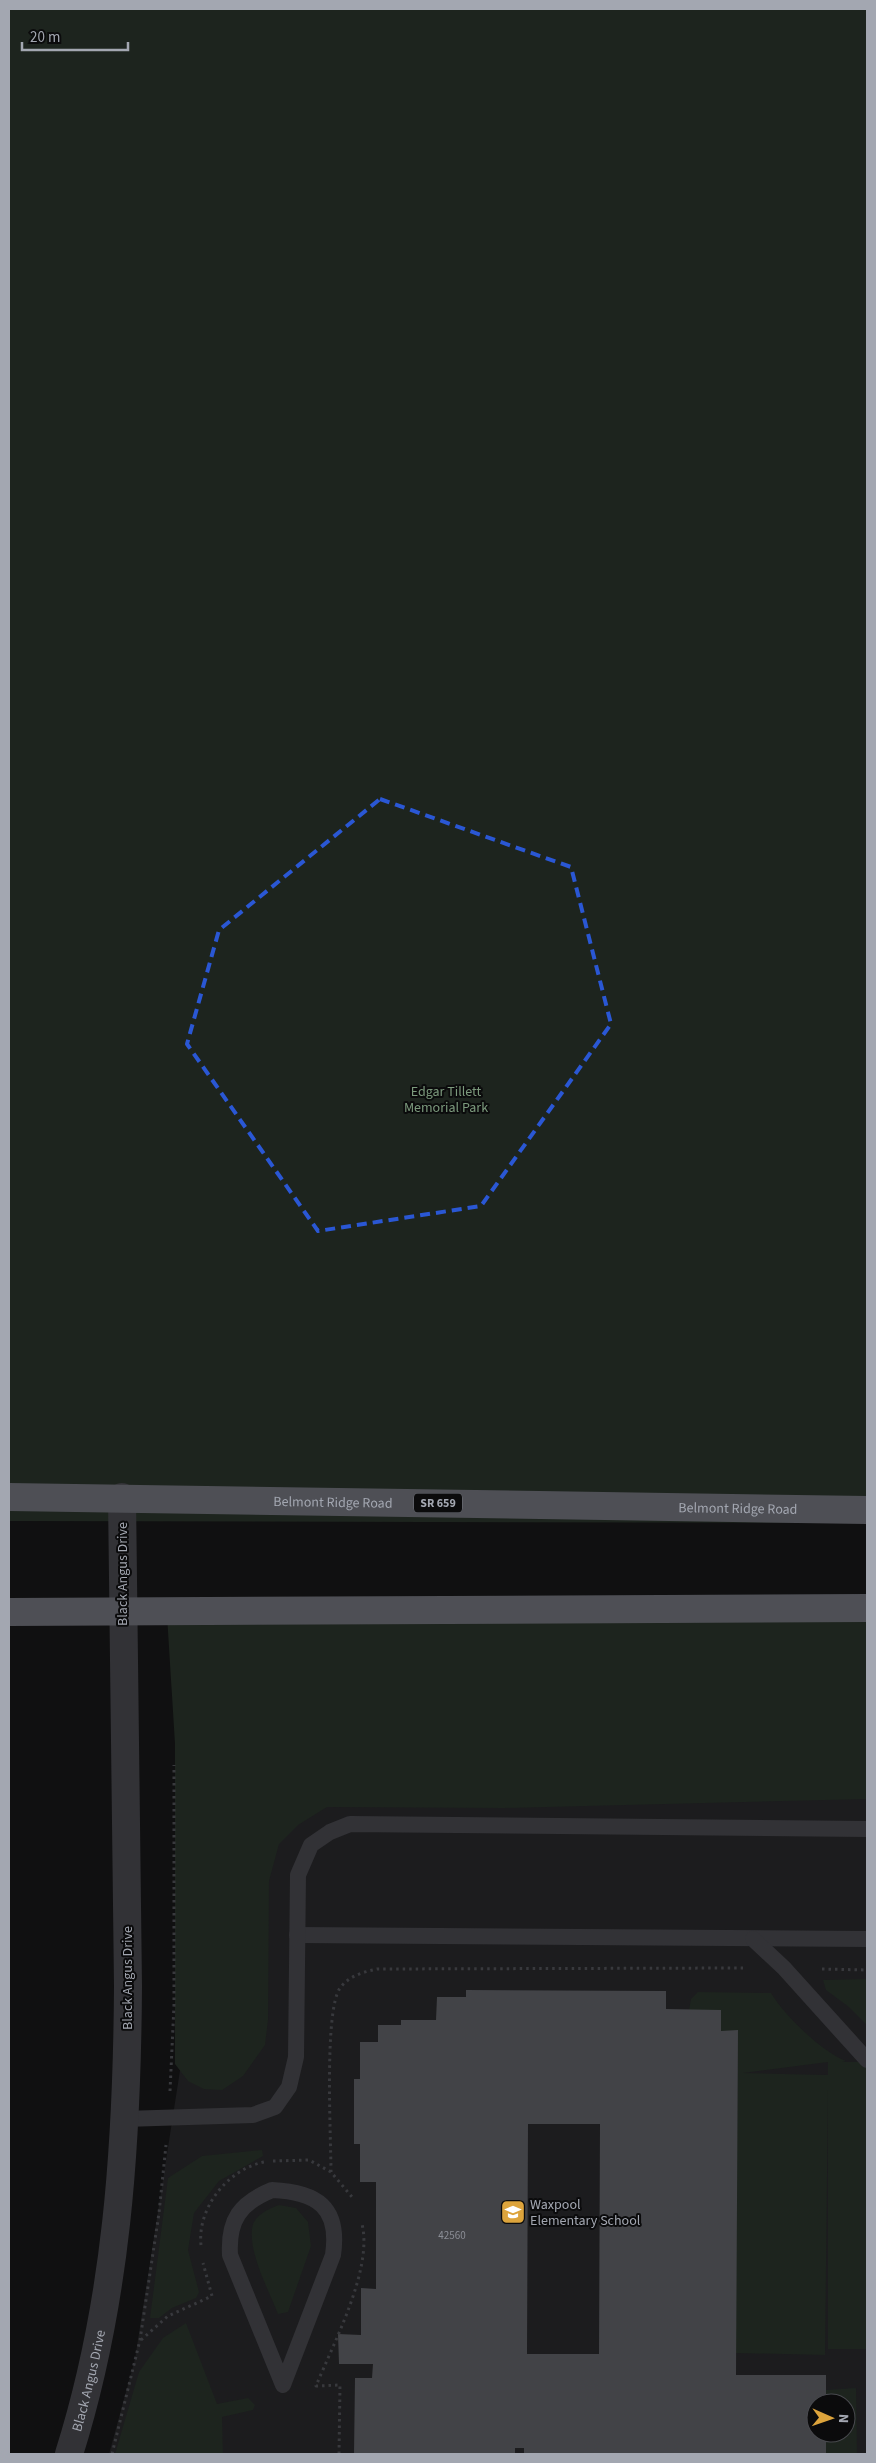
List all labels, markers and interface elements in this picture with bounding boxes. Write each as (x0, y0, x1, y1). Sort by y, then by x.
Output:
scale bar (22, 20, 129, 52)
text: 20 m (30, 27, 60, 48)
park label: Edgar Tillett Memorial Park (404, 1082, 488, 1118)
street label: Belmont Ridge Road (273, 1492, 393, 1514)
road number: SR 659 (414, 1494, 462, 1512)
street label: Belmont Ridge Road (678, 1498, 798, 1520)
street label: Black Angus Drive (113, 1522, 133, 1626)
street label: Black Angus Drive (118, 1926, 138, 2030)
place label: Waxpool Elementary School (530, 2195, 641, 2231)
school or university icon: Waxpool Elementary School (500, 2199, 526, 2225)
house number: 42560 (438, 2228, 466, 2243)
street label: Black Angus Drive (67, 2328, 111, 2434)
north arrow (806, 2393, 856, 2443)
text: N (833, 2413, 853, 2423)

